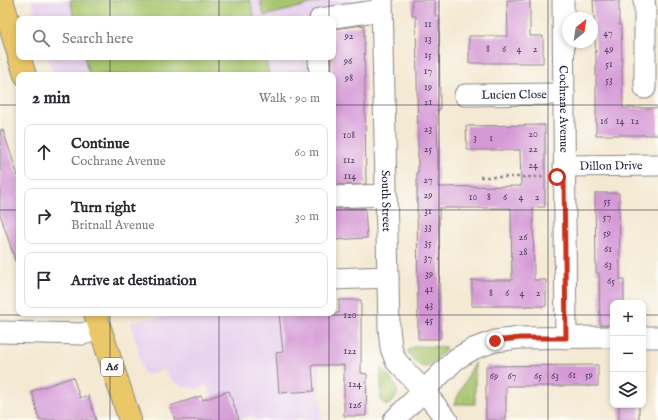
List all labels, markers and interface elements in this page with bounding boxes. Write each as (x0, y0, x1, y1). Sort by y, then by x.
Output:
north arrow (562, 12, 598, 48)
search box (16, 16, 336, 60)
house number: 11 (424, 18, 432, 31)
icon: search (30, 27, 52, 49)
house number: 47 (603, 27, 613, 40)
text: Search here (62, 29, 133, 48)
house number: 92 (343, 30, 354, 43)
house number: 13 (424, 33, 432, 46)
house number: 8 (486, 43, 490, 56)
house number: 6 (502, 43, 507, 56)
house number: 4 (517, 43, 522, 56)
house number: 2 (533, 43, 538, 56)
house number: 49 (604, 43, 614, 56)
house number: 15 (424, 49, 432, 62)
house number: 96 (343, 55, 353, 68)
house number: 51 (605, 58, 613, 71)
house number: 17 (424, 65, 433, 78)
street label: Cochrane Avenue (556, 65, 572, 153)
house number: 98 (344, 72, 353, 85)
house number: 53 (605, 74, 613, 87)
house number: 19 (424, 81, 432, 94)
street label: Lucien Close (481, 87, 547, 102)
text: 2 min (32, 88, 70, 109)
text: Walk · 90 m (259, 90, 320, 107)
house number: 21 (424, 96, 432, 109)
house number: 16 (600, 115, 609, 128)
house number: 14 (616, 115, 624, 128)
house number: 12 (631, 115, 640, 128)
house number: 23 (424, 123, 432, 136)
house number: 20 (528, 128, 538, 141)
house number: 108 (343, 129, 355, 142)
house number: 3 (473, 132, 477, 145)
house number: 1 (489, 132, 493, 145)
text: Continue (71, 134, 129, 153)
icon: ahead (33, 141, 55, 163)
house number: 25 (424, 143, 433, 156)
house number: 22 (528, 143, 538, 156)
text: 60 m (294, 144, 319, 161)
text: Cochrane Avenue (71, 153, 166, 170)
house number: 112 (343, 154, 355, 167)
street label: Dillon Drive (580, 158, 643, 173)
house number: 24 (528, 159, 538, 172)
route start (548, 168, 566, 186)
house number: 114 (344, 170, 356, 183)
street label: South Street (378, 170, 394, 232)
house number: 27 (423, 174, 433, 187)
house number: 29 (423, 189, 433, 202)
house number: 10 (469, 191, 477, 204)
house number: 8 (487, 191, 491, 204)
house number: 6 (503, 191, 508, 204)
house number: 4 (519, 191, 524, 204)
house number: 2 (535, 191, 540, 204)
house number: 55 (603, 195, 611, 208)
text: Turn right (71, 198, 136, 217)
icon: right (33, 205, 55, 227)
house number: 31 (424, 205, 432, 218)
text: 30 m (295, 208, 319, 225)
house number: 57 (603, 211, 611, 224)
text: Britnall Avenue (71, 217, 155, 234)
house number: 33 (424, 221, 432, 234)
house number: 59 (603, 227, 611, 240)
house number: 26 (519, 231, 528, 244)
house number: 35 (424, 237, 432, 250)
house number: 61 (604, 243, 612, 256)
house number: 28 (519, 246, 527, 259)
house number: 37 (424, 252, 433, 265)
house number: 63 (604, 259, 612, 272)
house number: 39 (425, 268, 433, 281)
icon: arrive (33, 269, 55, 291)
text: Arrive at destination (71, 271, 197, 290)
house number: 65 (607, 275, 615, 288)
house number: 41 (425, 283, 434, 296)
house number: 8 (489, 287, 493, 300)
house number: 6 (505, 287, 510, 300)
house number: 4 (520, 287, 525, 300)
house number: 2 (536, 287, 541, 300)
house number: 43 (425, 299, 434, 312)
map controls (610, 300, 646, 408)
button: + (610, 300, 646, 336)
house number: 120 (343, 309, 357, 322)
house number: 45 (425, 314, 434, 327)
route end (486, 332, 504, 350)
button: − (610, 336, 646, 372)
house number: 122 (343, 345, 357, 358)
road number: A6 (101, 358, 123, 376)
house number: 61 (568, 369, 576, 382)
house number: 59 (585, 369, 593, 382)
house number: 69 (490, 370, 498, 383)
house number: 67 (508, 370, 517, 383)
house number: 65 (534, 370, 542, 383)
house number: 63 (551, 370, 559, 383)
button: layers (610, 372, 646, 408)
house number: 124 (348, 378, 362, 391)
house number: 126 (349, 399, 362, 412)

